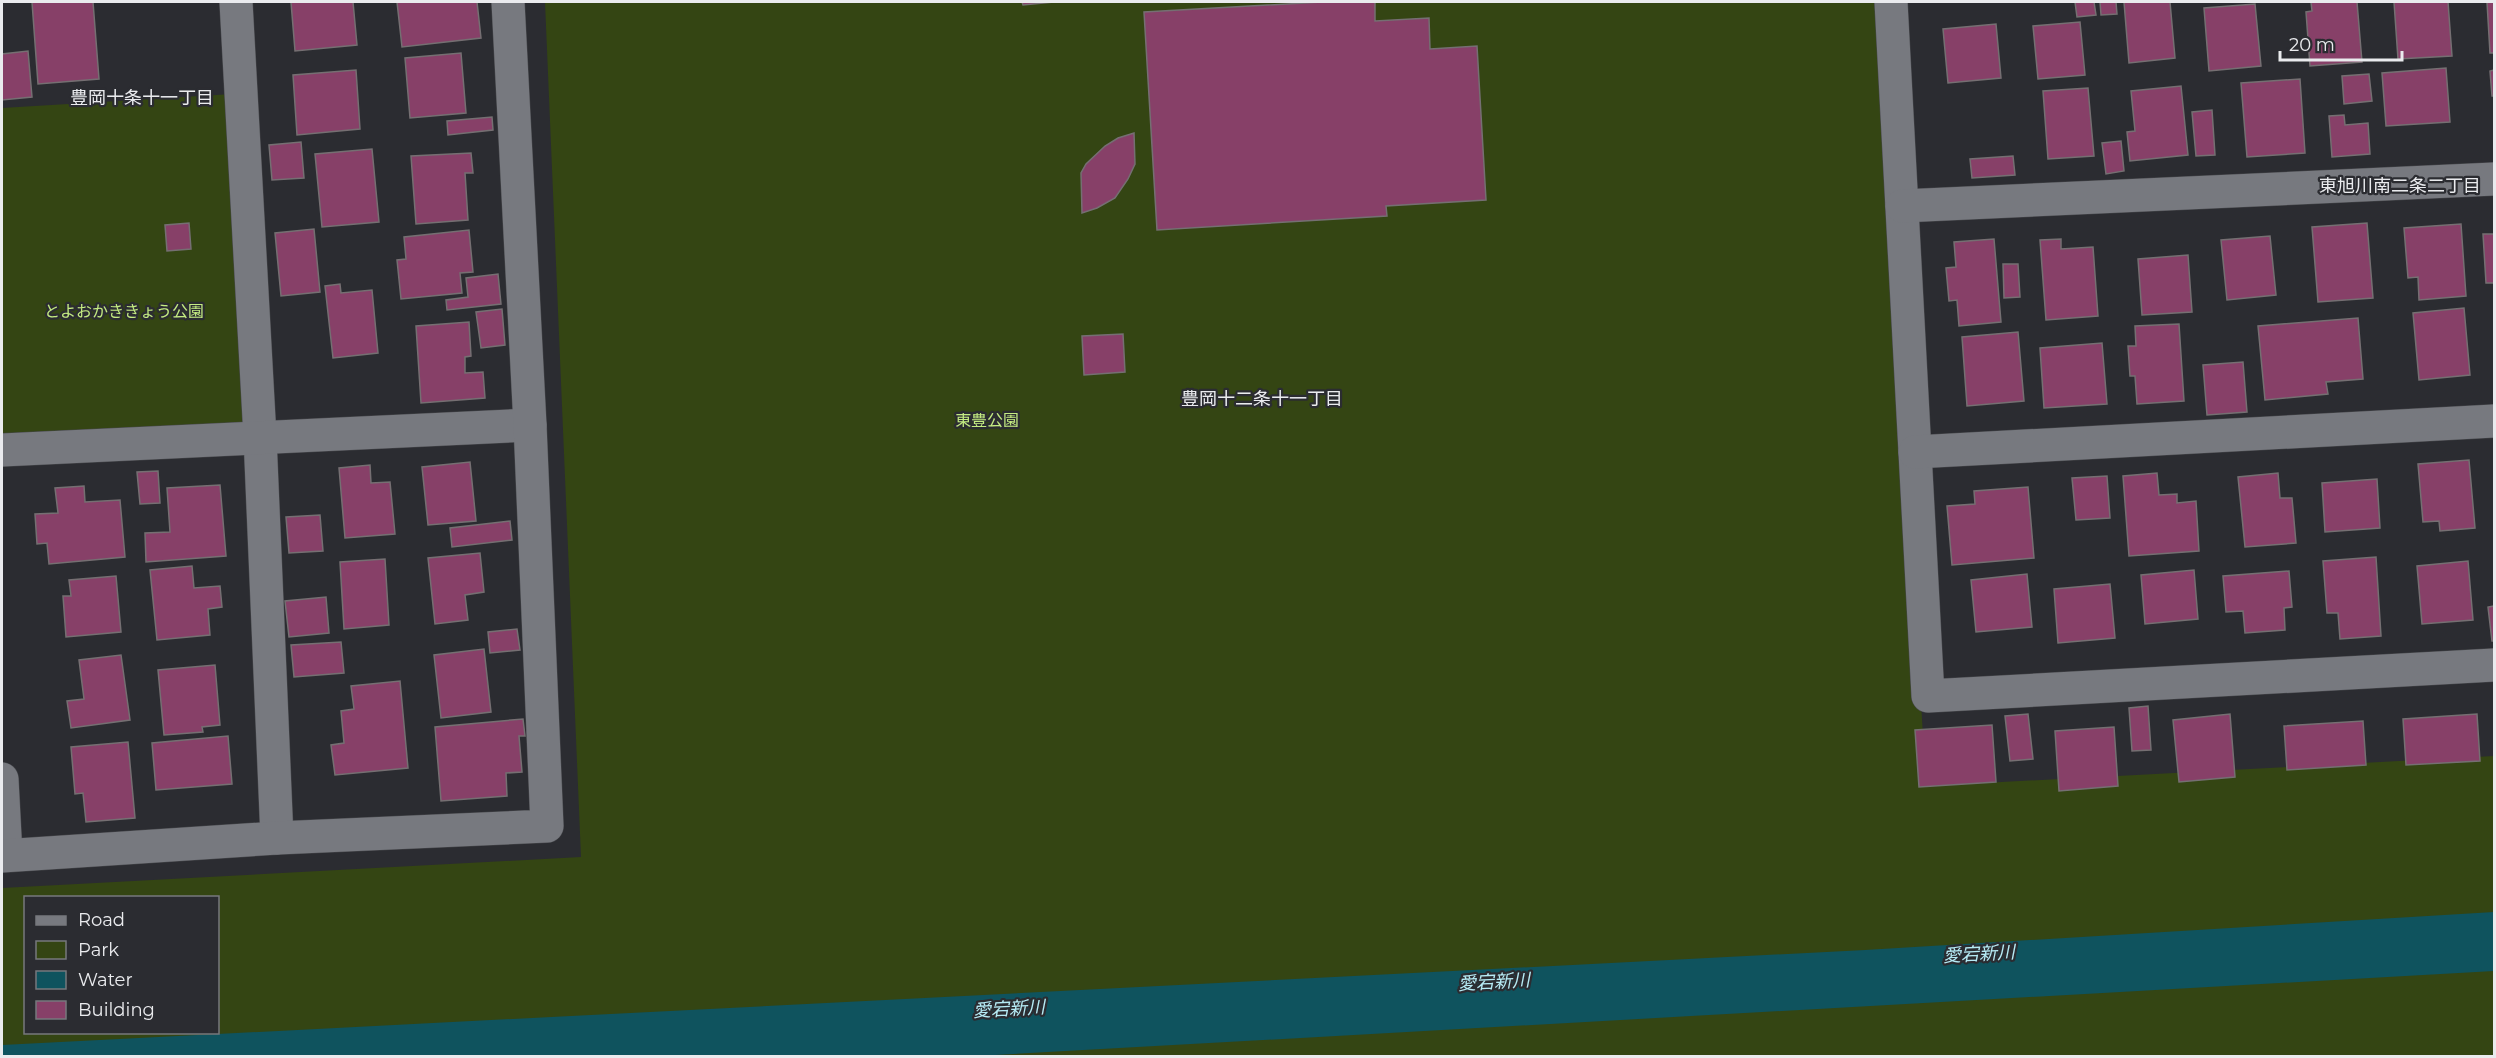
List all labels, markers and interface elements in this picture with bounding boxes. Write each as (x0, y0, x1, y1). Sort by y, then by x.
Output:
scale bar (2280, 24, 2402, 62)
text: 20 m (2289, 34, 2335, 56)
district label: 豊岡十条十一丁目 (70, 87, 214, 109)
district label: 東旭川南二条二丁目 (2319, 175, 2481, 197)
park label: とよおかききょう公園 (44, 302, 204, 321)
district label: 豊岡十二条十一丁目 (1181, 388, 1343, 410)
park label: 東豊公園 (955, 411, 1019, 430)
legend (24, 896, 219, 1034)
text: Road (78, 909, 125, 931)
text: Park (78, 939, 119, 961)
water label: 愛宕新川 (1942, 941, 2018, 967)
text: Water (78, 969, 133, 991)
water label: 愛宕新川 (1457, 969, 1533, 995)
water label: 愛宕新川 (972, 996, 1048, 1022)
text: Building (78, 999, 155, 1021)

